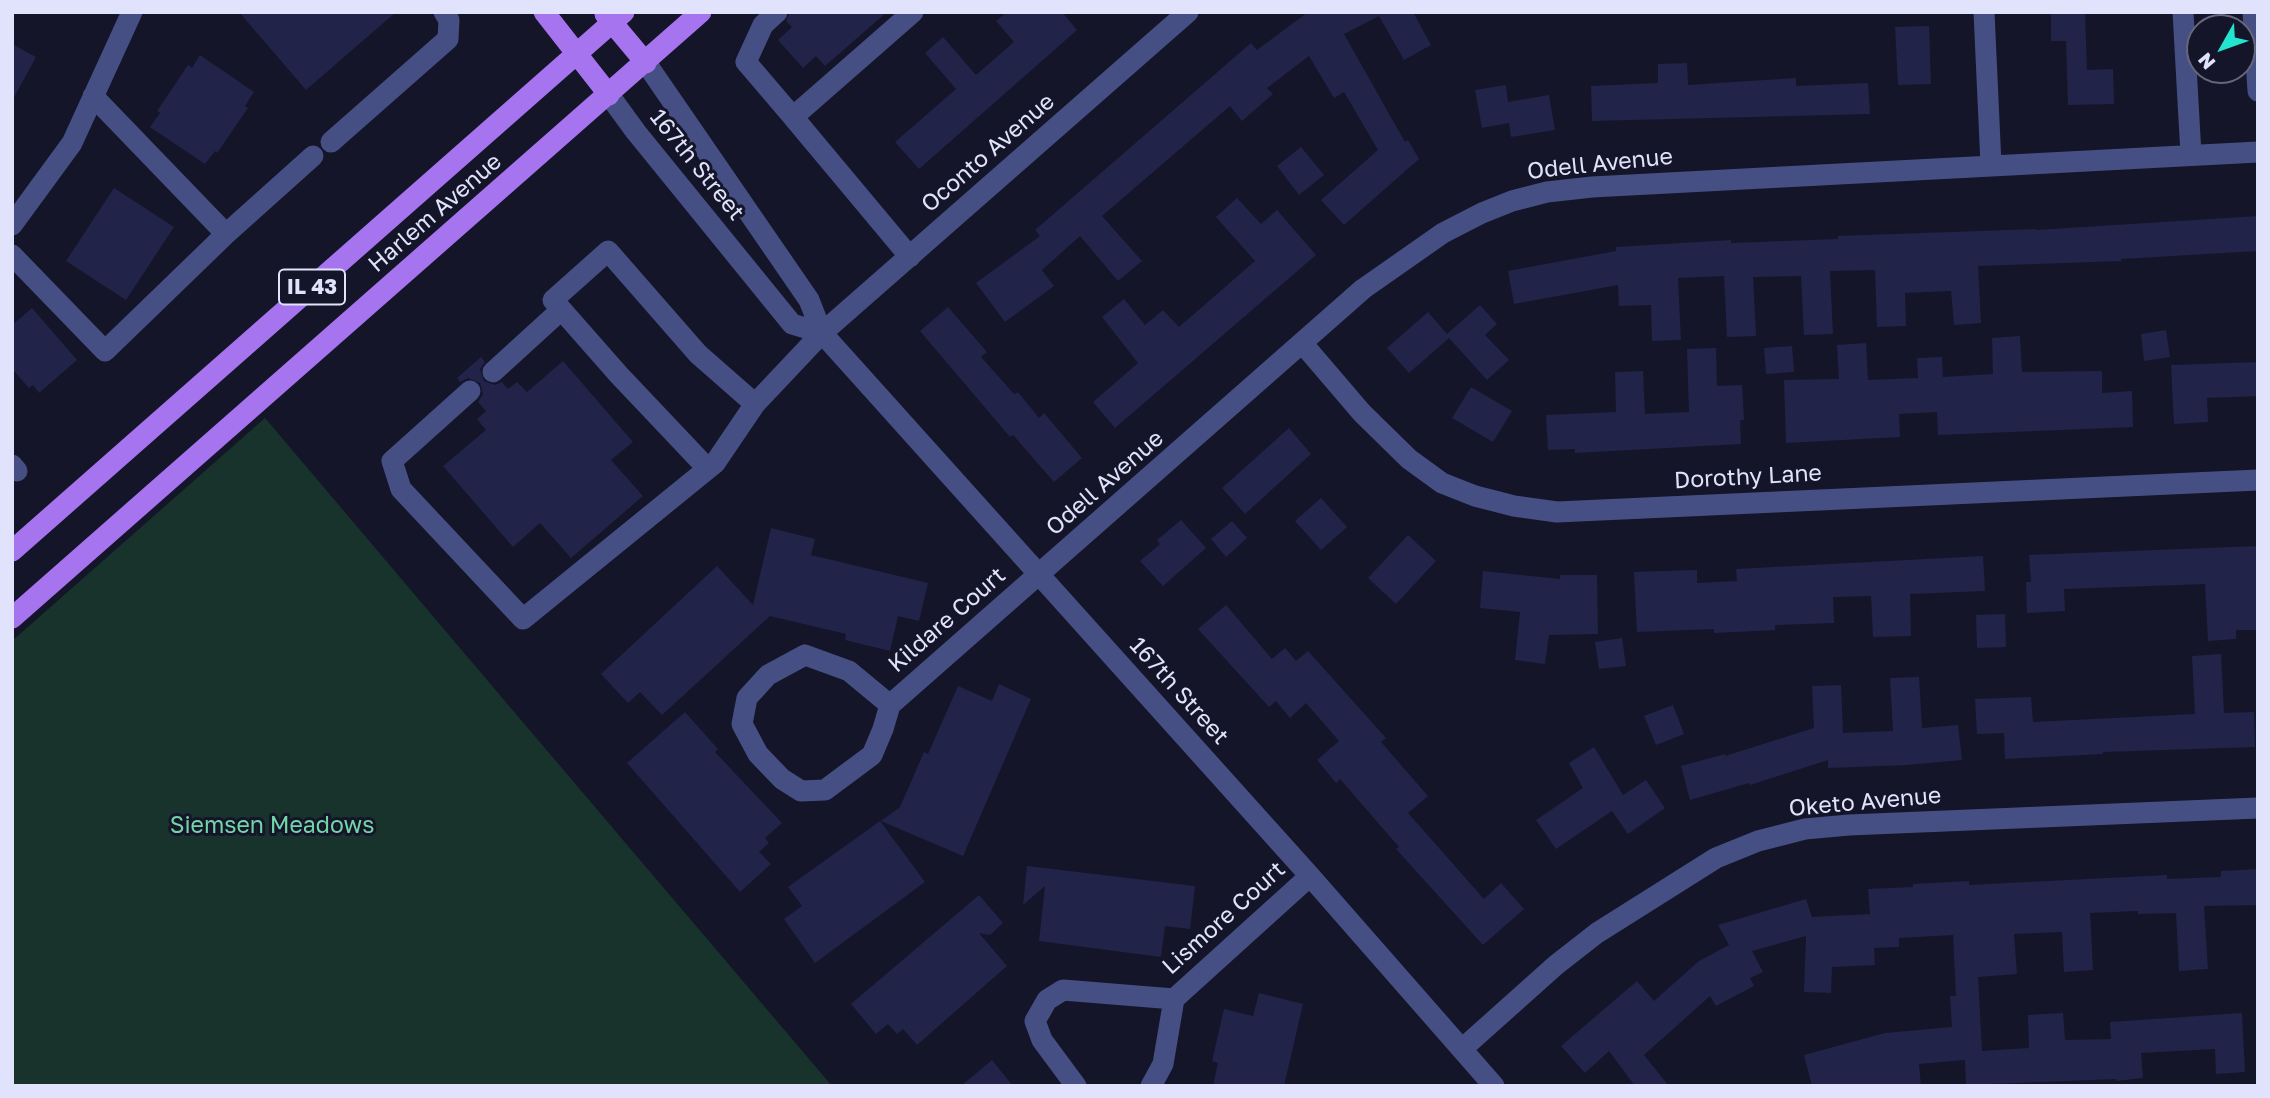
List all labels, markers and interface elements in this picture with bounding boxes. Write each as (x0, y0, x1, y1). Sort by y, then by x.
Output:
north arrow (2186, 14, 2256, 84)
text: N (2193, 49, 2220, 74)
street label: Oconto Avenue (916, 88, 1060, 218)
street label: 167th Street (644, 104, 750, 226)
street label: Odell Avenue (1526, 143, 1674, 185)
street label: Harlem Avenue (363, 148, 507, 278)
road number: IL 43 (279, 270, 345, 304)
street label: Odell Avenue (1041, 425, 1169, 541)
street label: Dorothy Lane (1673, 459, 1823, 495)
street label: Kildare Court (883, 562, 1011, 678)
street label: 167th Street (1124, 632, 1234, 750)
street label: Oketo Avenue (1788, 782, 1942, 822)
park label: Siemsen Meadows (170, 812, 374, 840)
street label: Lismore Court (1157, 856, 1291, 980)

